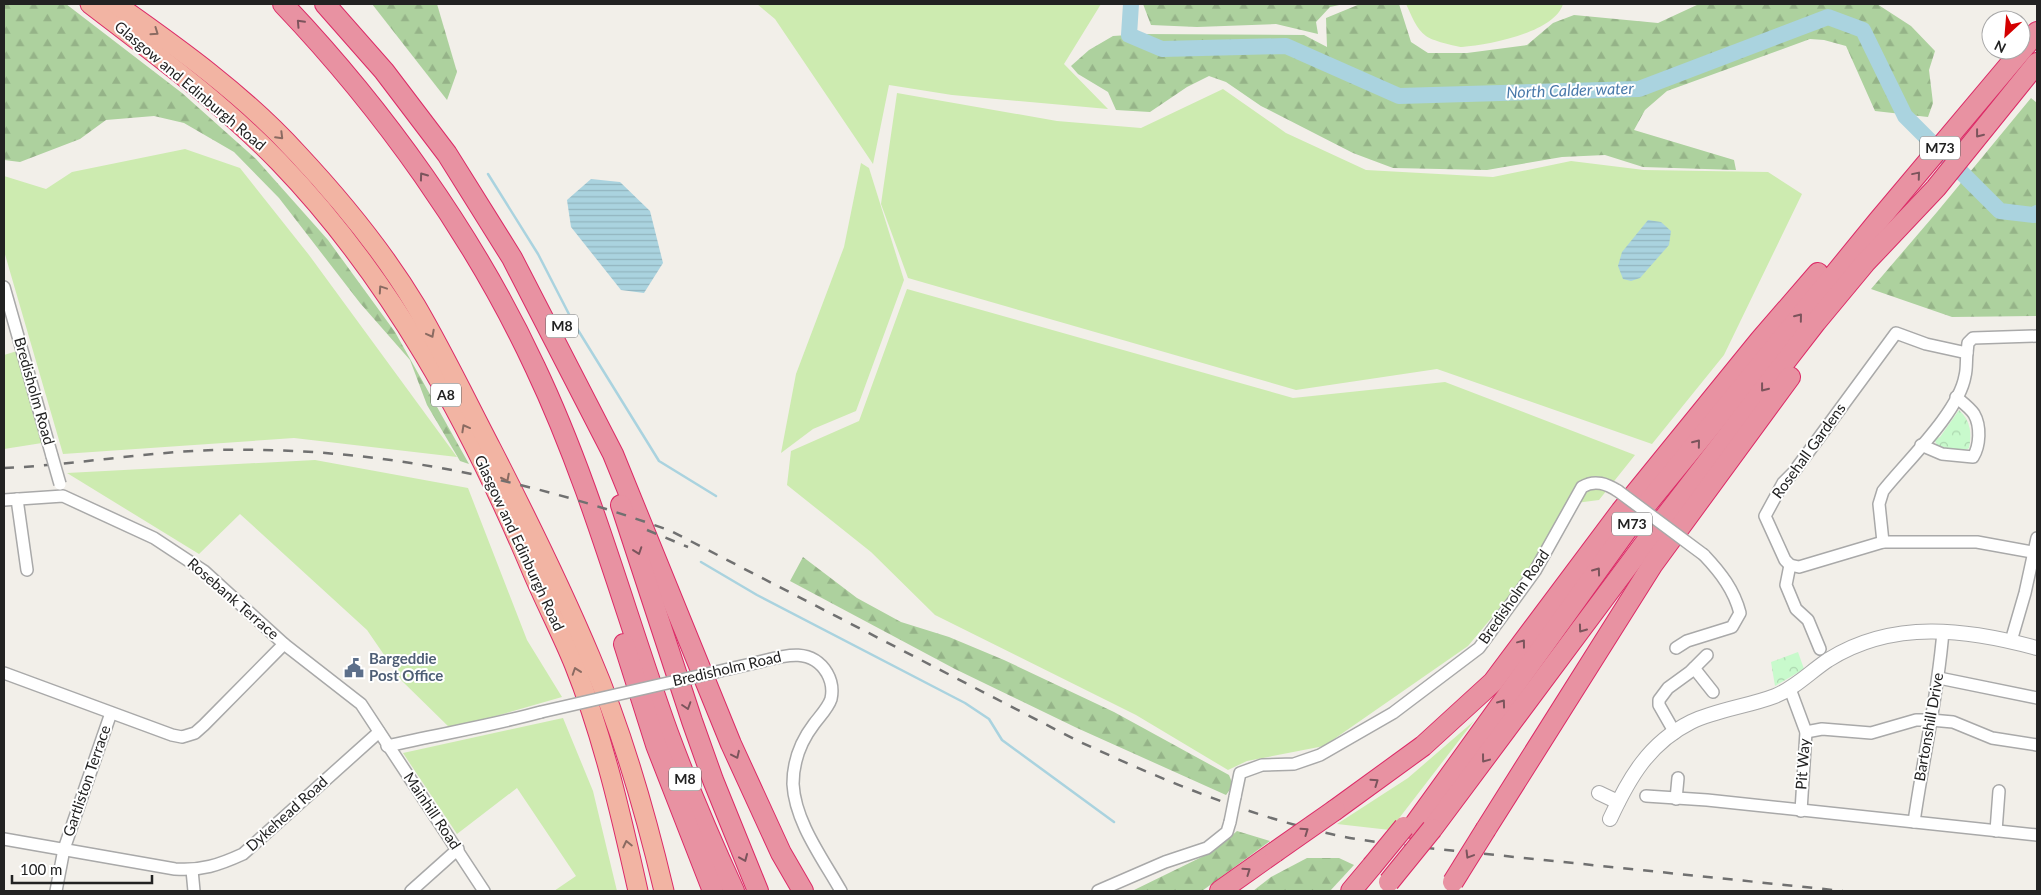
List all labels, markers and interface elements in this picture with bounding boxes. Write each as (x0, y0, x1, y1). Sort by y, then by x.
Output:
north arrow (1981, 10, 2031, 60)
street label: Glasgow and Edinburgh Road (111, 17, 270, 154)
one-way arrow (297, 19, 306, 28)
one-way arrow (150, 26, 159, 35)
text: N (1992, 37, 2009, 57)
water label: North Calder water (1506, 78, 1635, 101)
one-way arrow (1975, 128, 1984, 137)
one-way arrow (274, 130, 283, 139)
road number: M73 (1920, 136, 1960, 160)
one-way arrow (420, 172, 429, 182)
one-way arrow (1912, 172, 1920, 181)
one-way arrow (378, 285, 388, 294)
road number: M8 (546, 314, 578, 338)
one-way arrow (1794, 314, 1802, 323)
one-way arrow (425, 329, 435, 338)
street label: Bredisholm Road (11, 335, 59, 447)
one-way arrow (1762, 382, 1770, 391)
road number: A8 (431, 384, 461, 406)
street label: Rosehall Gardens (1768, 399, 1849, 502)
one-way arrow (461, 425, 471, 434)
one-way arrow (1691, 440, 1699, 449)
street label: Glasgow and Edinburgh Road (471, 452, 569, 633)
one-way arrow (500, 473, 510, 482)
road number: M73 (1612, 512, 1652, 536)
one-way arrow (632, 546, 642, 555)
street label: Bredisholm Road (1474, 546, 1552, 647)
street label: Rosebank Terrace (184, 554, 283, 643)
one-way arrow (1591, 568, 1600, 577)
one-way arrow (1579, 623, 1588, 633)
one-way arrow (1517, 640, 1525, 649)
street label: Bredisholm Road (671, 647, 783, 689)
place label: Bargeddie Post Office (369, 649, 443, 684)
public building icon: Bargeddie Post Office (343, 657, 365, 679)
one-way arrow (572, 667, 582, 676)
street label: Bartonshill Drive (1910, 671, 1946, 782)
one-way arrow (1496, 699, 1505, 709)
one-way arrow (682, 701, 692, 710)
street label: Gartliston Terrace (59, 723, 114, 839)
street label: Pit Way (1791, 737, 1813, 790)
one-way arrow (730, 750, 740, 759)
one-way arrow (1482, 753, 1490, 762)
street label: Mainhill Road (400, 768, 465, 852)
road number: M8 (669, 768, 701, 791)
street label: Dykehead Road (242, 772, 331, 855)
one-way arrow (1369, 779, 1379, 788)
one-way arrow (1299, 828, 1309, 837)
one-way arrow (622, 839, 633, 848)
one-way arrow (1466, 850, 1476, 859)
scale bar (12, 852, 152, 884)
one-way arrow (738, 853, 749, 862)
text: 100 m (20, 860, 62, 878)
one-way arrow (1241, 868, 1251, 877)

